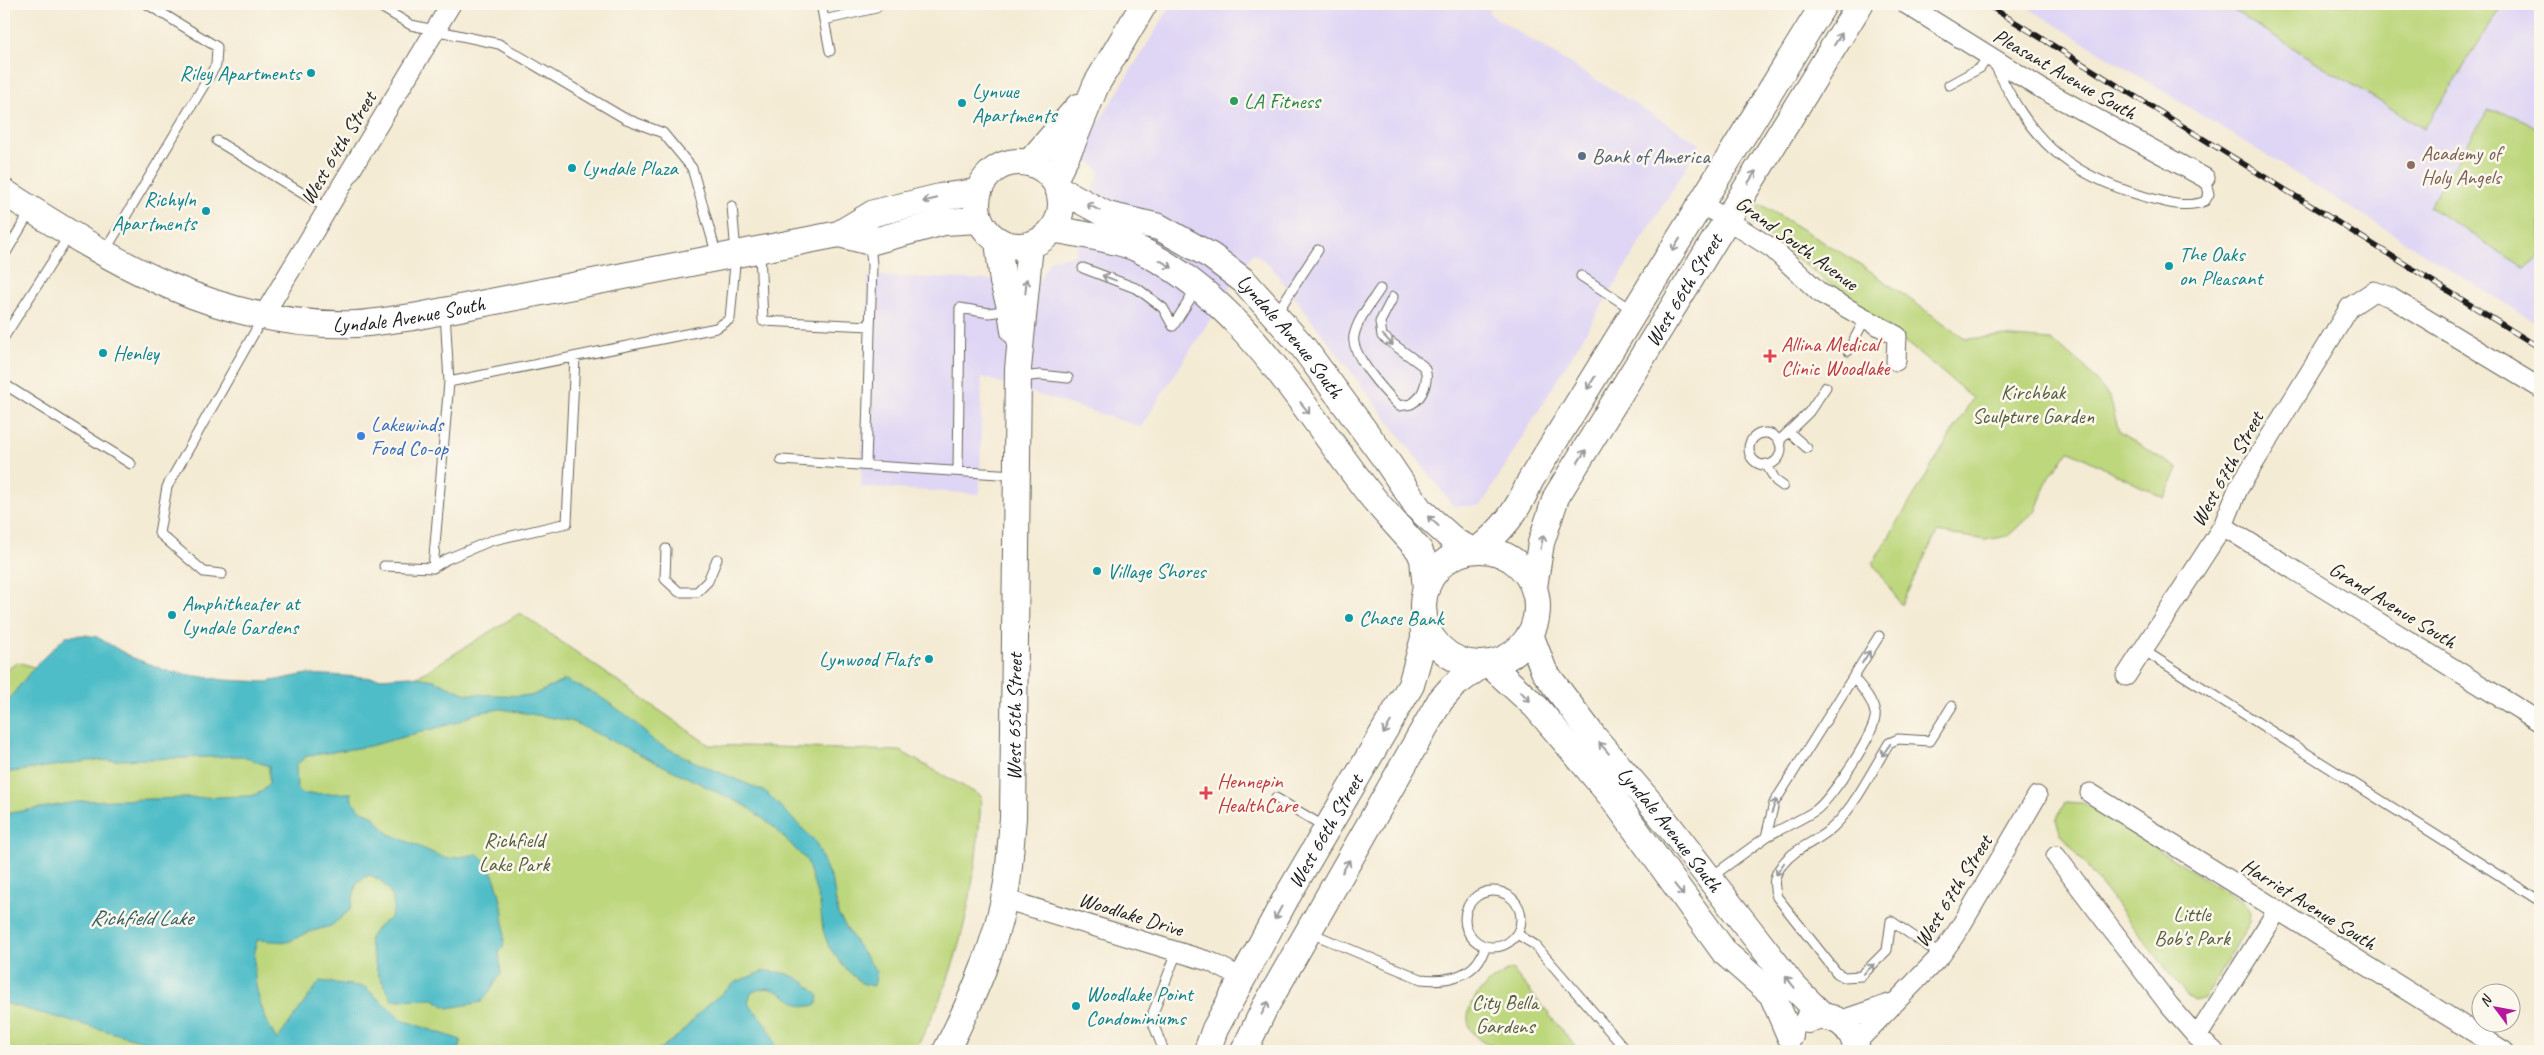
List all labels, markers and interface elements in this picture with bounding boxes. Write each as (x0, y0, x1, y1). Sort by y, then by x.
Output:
street label: Pleasant Avenue South (1989, 22, 2143, 126)
one-way arrow (1833, 32, 1843, 46)
place label: Riley Apartments (179, 60, 303, 86)
marker: Riley Apartments (305, 67, 317, 79)
place label: Lynvue Apartments (972, 78, 1058, 128)
street label: West 64th Street (294, 85, 383, 209)
place label: LA Fitness (1244, 88, 1322, 114)
marker: LA Fitness (1228, 95, 1240, 107)
marker: Lynvue Apartments (956, 97, 968, 109)
place label: Academy of Holy Angels (2421, 140, 2505, 190)
place label: Bank of America (1592, 143, 1711, 169)
marker: Bank of America (1576, 150, 1588, 162)
place label: Lyndale Plaza (582, 155, 680, 181)
marker: Academy of Holy Angels (2405, 159, 2417, 171)
marker: Lyndale Plaza (566, 162, 578, 174)
one-way arrow (1747, 170, 1758, 184)
place label: Richyln Apartments (112, 186, 198, 236)
street label: Grand South Avenue (1731, 190, 1864, 297)
one-way arrow (923, 196, 939, 205)
one-way arrow (1085, 202, 1100, 212)
marker: Richyln Apartments (200, 205, 212, 217)
street label: West 66th Street (1639, 227, 1729, 351)
one-way arrow (1671, 238, 1681, 252)
place label: The Oaks on Pleasant (2179, 241, 2264, 291)
one-way arrow (1158, 259, 1172, 269)
marker: The Oaks on Pleasant (2163, 260, 2175, 272)
street label: Lyndale Avenue South (1232, 268, 1350, 404)
one-way arrow (1102, 273, 1117, 282)
one-way arrow (1021, 278, 1031, 294)
street label: Lyndale Avenue South (333, 290, 488, 337)
place label: Allina Medical Clinic Woodlake (1781, 331, 1891, 381)
one-way arrow (1382, 333, 1394, 346)
place label: Henley (113, 340, 160, 366)
marker: Henley (97, 347, 109, 359)
marker: Allina Medical Clinic Woodlake (1763, 349, 1777, 363)
one-way arrow (1585, 376, 1595, 390)
park label: Kirchbak Sculpture Garden (1972, 379, 2095, 429)
one-way arrow (1300, 401, 1311, 414)
street label: West 67th Street (2185, 405, 2270, 531)
place label: Lakewinds Food Co-op (371, 411, 449, 461)
marker: Lakewinds Food Co-op (355, 430, 367, 442)
one-way arrow (1577, 449, 1587, 463)
one-way arrow (1426, 515, 1439, 527)
one-way arrow (1538, 534, 1547, 550)
street label: Grand Avenue South (2325, 556, 2463, 655)
place label: Village Shores (1107, 558, 1207, 584)
marker: Village Shores (1091, 565, 1103, 577)
place label: Amphitheater at Lyndale Gardens (182, 590, 301, 640)
place label: Chase Bank (1359, 605, 1446, 631)
marker: Amphitheater at Lyndale Gardens (166, 609, 178, 621)
marker: Chase Bank (1343, 612, 1355, 624)
place label: Lynwood Flats (819, 646, 921, 672)
one-way arrow (1861, 650, 1871, 664)
street label: West 65th Street (1000, 651, 1028, 780)
marker: Lynwood Flats (923, 653, 935, 665)
one-way arrow (1519, 690, 1531, 702)
one-way arrow (1382, 720, 1392, 734)
one-way arrow (1598, 742, 1609, 755)
one-way arrow (1881, 743, 1891, 757)
street label: Lyndale Avenue South (1612, 761, 1729, 898)
place label: Hennepin HealthCare (1217, 768, 1299, 818)
street label: West 66th Street (1282, 768, 1370, 893)
marker: Hennepin HealthCare (1199, 786, 1213, 800)
one-way arrow (1770, 799, 1779, 814)
park label: Richfield Lake Park (479, 827, 551, 877)
street label: West 67th Street (1908, 828, 1999, 952)
street label: Harriet Avenue South (2237, 852, 2382, 957)
one-way arrow (1341, 860, 1351, 874)
one-way arrow (1775, 862, 1785, 876)
one-way arrow (1674, 883, 1685, 896)
street label: Woodlake Drive (1076, 886, 1187, 942)
park label: Little Bob's Park (2154, 901, 2231, 951)
water label: Richfield Lake (90, 904, 196, 932)
one-way arrow (1273, 905, 1282, 920)
one-way arrow (1862, 963, 1875, 975)
one-way arrow (1785, 976, 1796, 989)
place label: Woodlake Point Condominiums (1086, 981, 1195, 1031)
north arrow (2472, 982, 2522, 1032)
park label: City Bella Gardens (1472, 989, 1541, 1039)
text: N (2476, 991, 2496, 1010)
marker: Woodlake Point Condominiums (1070, 1000, 1082, 1012)
one-way arrow (1260, 1000, 1270, 1015)

